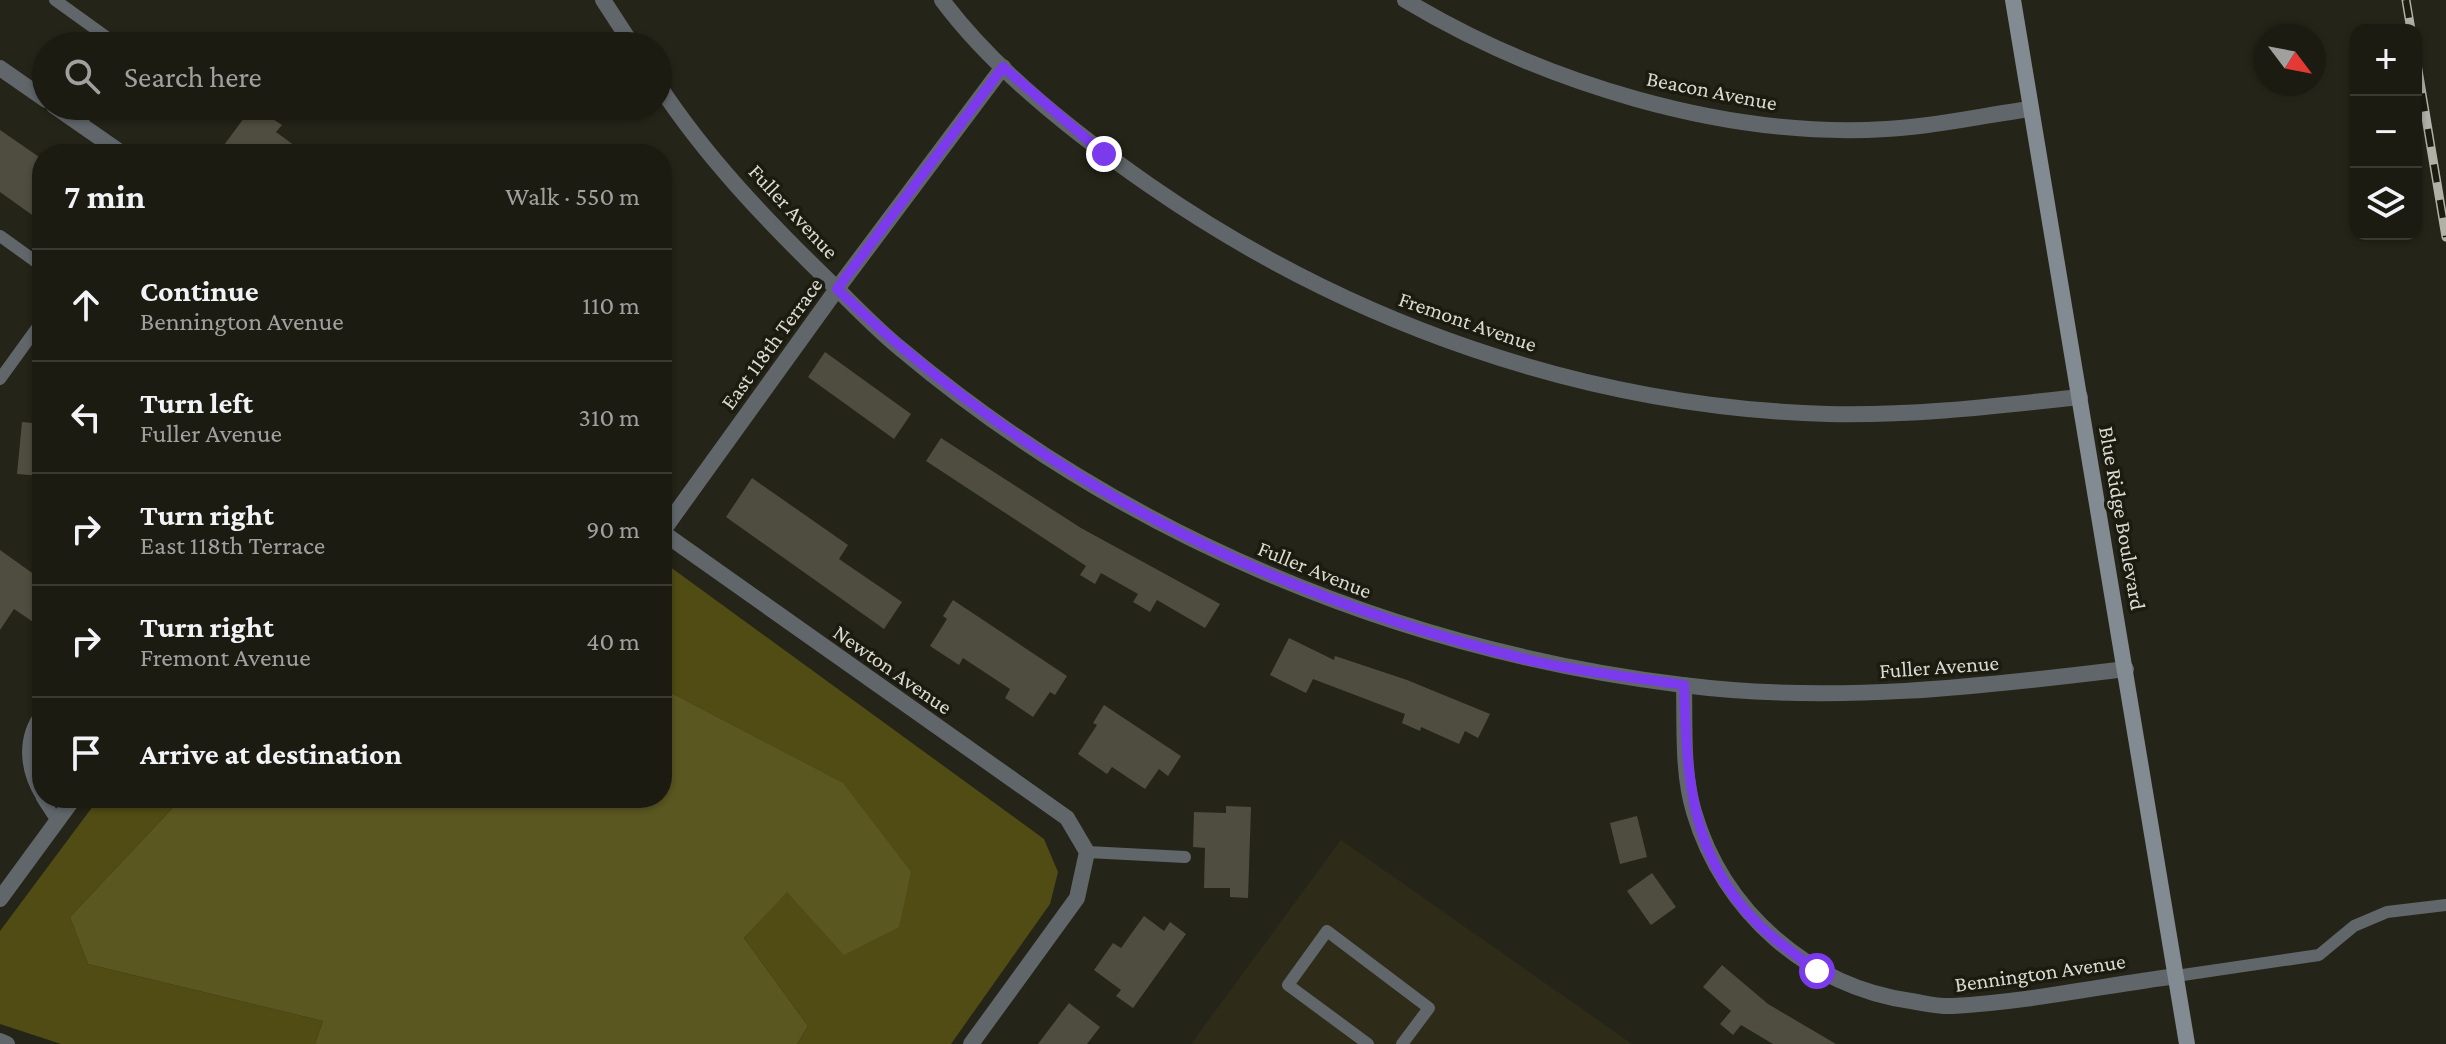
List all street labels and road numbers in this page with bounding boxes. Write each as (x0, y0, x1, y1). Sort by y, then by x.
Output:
street label: Beacon Avenue (1644, 66, 1779, 115)
street label: Fuller Avenue (744, 159, 844, 264)
street label: East 118th Terrace (715, 273, 828, 414)
street label: Fremont Avenue (1396, 286, 1540, 357)
street label: Blue Ridge Boulevard (2094, 424, 2151, 612)
street label: Fuller Avenue (1254, 535, 1375, 604)
street label: Newton Avenue (829, 619, 957, 720)
street label: Fuller Avenue (1878, 650, 2000, 683)
street label: Bennington Avenue (1953, 948, 2127, 997)

